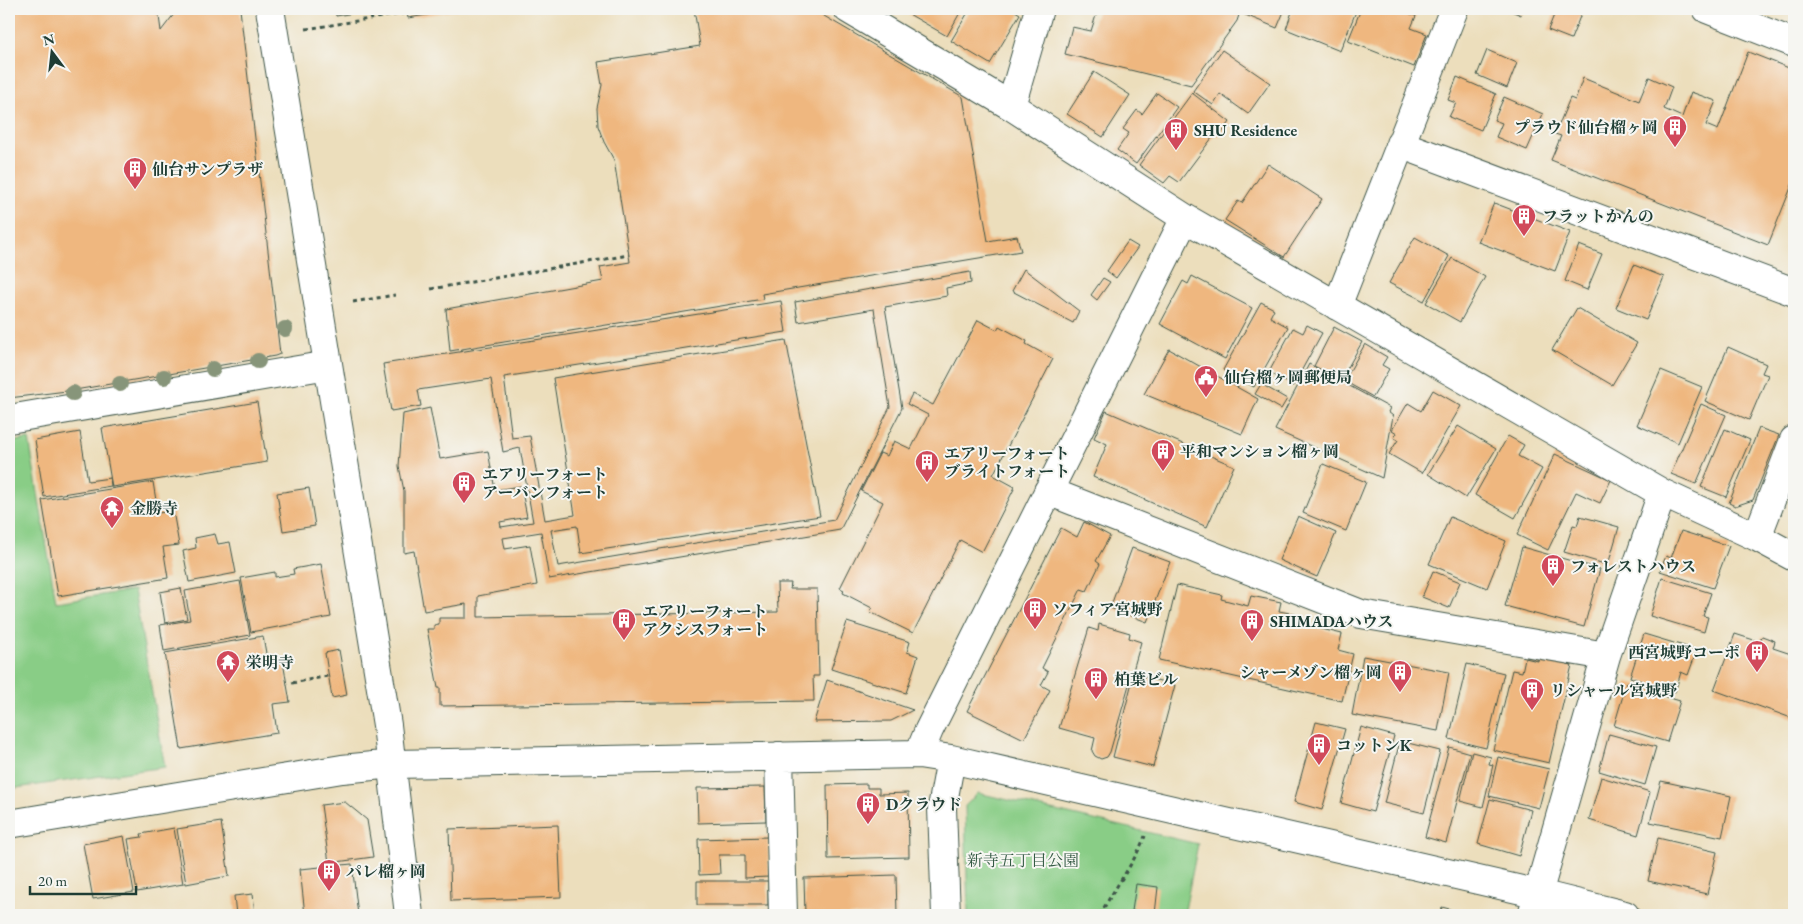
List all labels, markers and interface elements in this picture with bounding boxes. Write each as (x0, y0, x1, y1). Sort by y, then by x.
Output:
north arrow (28, 28, 78, 78)
text: N (41, 29, 57, 50)
building icon: プラウド仙台榴ヶ岡 (1662, 114, 1688, 148)
building icon: SHU Residence (1163, 117, 1189, 151)
place label: プラウド仙台榴ヶ岡 (1514, 117, 1658, 138)
place label: SHU Residence (1194, 120, 1298, 141)
building icon: 仙台サンプラザ (122, 156, 148, 190)
place label: 仙台サンプラザ (152, 159, 263, 180)
building icon: フラットかんの (1511, 203, 1537, 237)
place label: フラットかんの (1542, 206, 1654, 227)
public building icon: 仙台榴ヶ岡郵便局 (1193, 364, 1219, 398)
place label: 仙台榴ヶ岡郵便局 (1224, 367, 1352, 388)
building icon: 平和マンション榴ヶ岡 (1150, 438, 1176, 472)
place label: 平和マンション榴ヶ岡 (1180, 441, 1339, 462)
place label: エアリーフォート ブライトフォート (944, 443, 1070, 482)
building icon: エアリーフォート ブライトフォート (914, 449, 940, 483)
place label: エアリーフォート アーバンフォート (482, 464, 608, 503)
building icon: エアリーフォート アーバンフォート (451, 470, 477, 504)
temple icon: 金勝寺 (99, 495, 125, 529)
place label: 金勝寺 (130, 498, 178, 519)
building icon: フォレストハウス (1540, 553, 1566, 587)
place label: フォレストハウス (1570, 556, 1696, 577)
building icon: ソフィア宮城野 (1022, 596, 1048, 630)
place label: ソフィア宮城野 (1052, 599, 1163, 620)
place label: エアリーフォート アクシスフォート (642, 601, 768, 640)
building icon: エアリーフォート アクシスフォート (611, 607, 637, 641)
building icon: SHIMADAハウス (1239, 608, 1265, 642)
place label: SHIMADAハウス (1270, 611, 1393, 632)
building icon: 西宮城野コーポ (1744, 639, 1770, 673)
place label: 西宮城野コーポ (1628, 642, 1740, 663)
temple icon: 栄明寺 (215, 649, 241, 683)
place label: 栄明寺 (246, 652, 294, 673)
building icon: シャーメゾン榴ヶ岡 (1387, 659, 1413, 693)
place label: シャーメゾン榴ヶ岡 (1240, 662, 1382, 683)
building icon: 柏葉ビル (1083, 666, 1109, 700)
place label: 柏葉ビル (1114, 669, 1178, 690)
building icon: リシャール宮城野 (1519, 677, 1545, 711)
place label: リシャール宮城野 (1550, 680, 1677, 701)
building icon: コットンK (1306, 732, 1332, 766)
place label: コットンK (1336, 735, 1413, 756)
building icon: Dクラウド (855, 791, 881, 825)
place label: Dクラウド (886, 794, 962, 815)
park label: 新寺五丁目公園 (967, 850, 1079, 871)
building icon: パレ榴ヶ岡 (316, 858, 342, 892)
place label: パレ榴ヶ岡 (346, 861, 426, 882)
scale bar (30, 864, 136, 896)
text: 20 m (38, 871, 67, 890)

